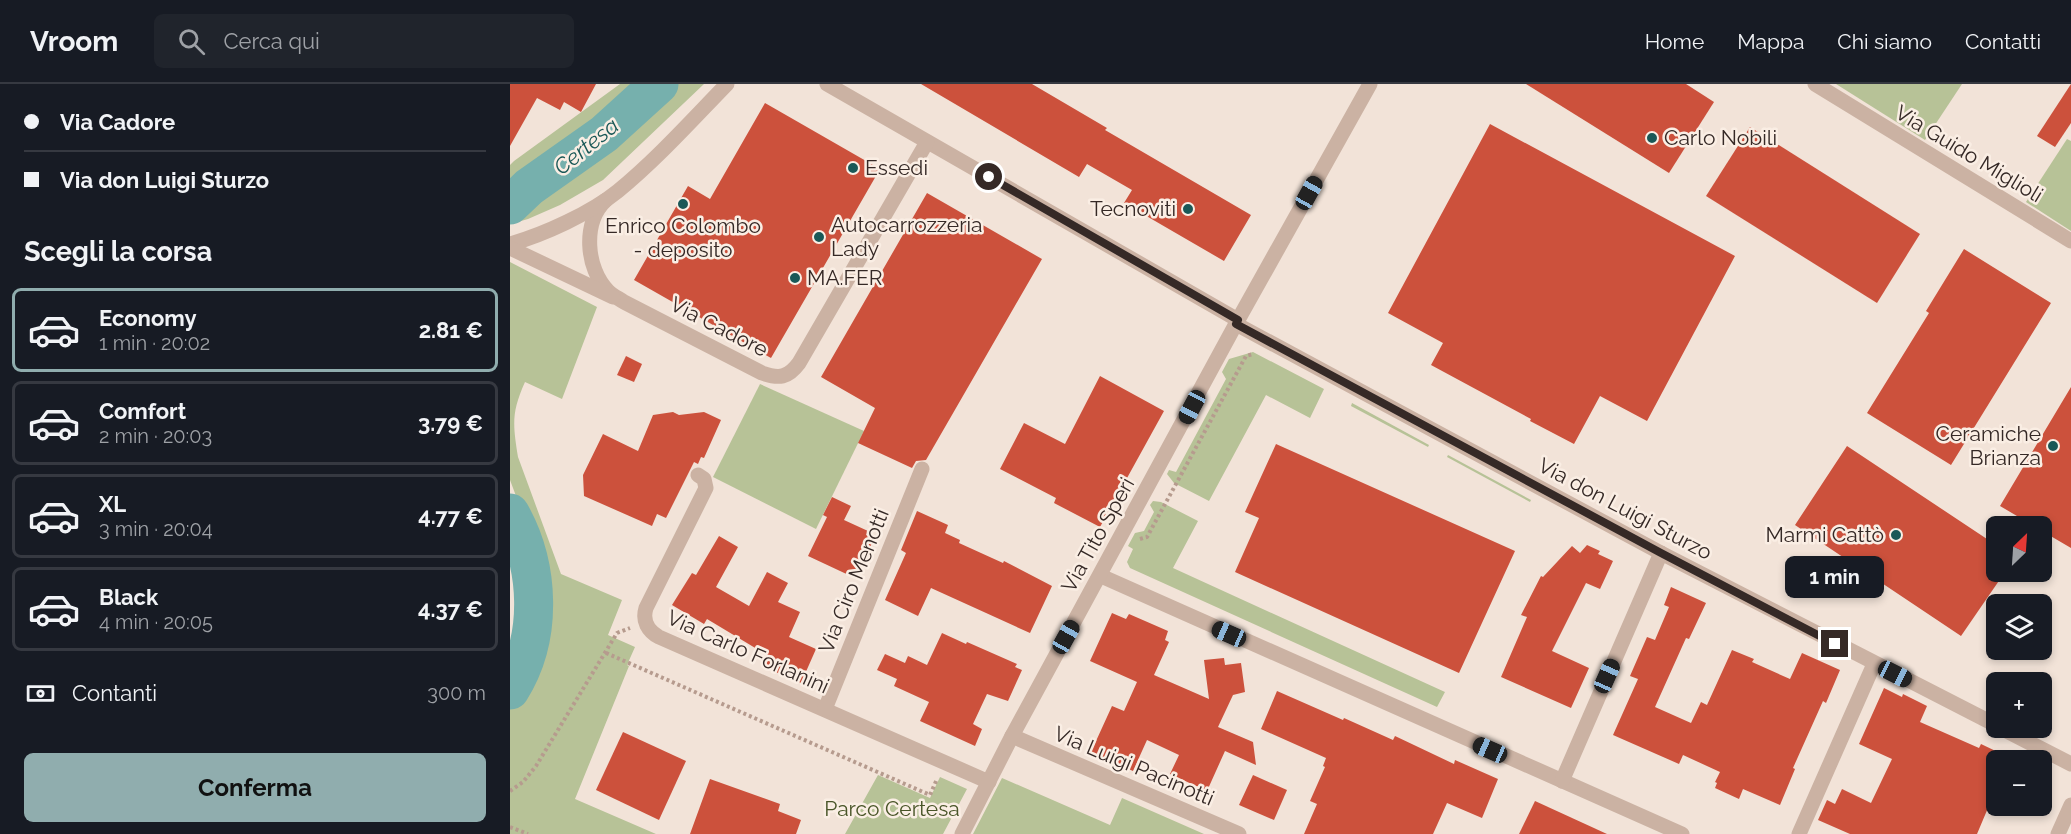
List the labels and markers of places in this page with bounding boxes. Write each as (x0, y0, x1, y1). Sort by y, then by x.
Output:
place label: Carlo Nobili (1664, 125, 1777, 150)
marker: Carlo Nobili (1645, 131, 1659, 145)
place label: Essedi (865, 155, 928, 180)
marker: Essedi (846, 161, 860, 175)
place label: Tecnoviti (1090, 196, 1176, 221)
marker: Enrico Colombo - deposito (676, 197, 690, 211)
marker: Tecnoviti (1181, 202, 1195, 216)
place label: Autocarrozzeria Lady (831, 212, 983, 261)
place label: Enrico Colombo - deposito (605, 213, 761, 262)
marker: Autocarrozzeria Lady (812, 230, 826, 244)
place label: MA.FER (807, 265, 882, 290)
marker: MA.FER (788, 271, 802, 285)
place label: Ceramiche Brianza (1936, 421, 2041, 470)
marker: Ceramiche Brianza (2046, 439, 2060, 453)
place label: Marmi Cattò (1765, 522, 1884, 547)
marker: Marmi Cattò (1889, 528, 1903, 542)

